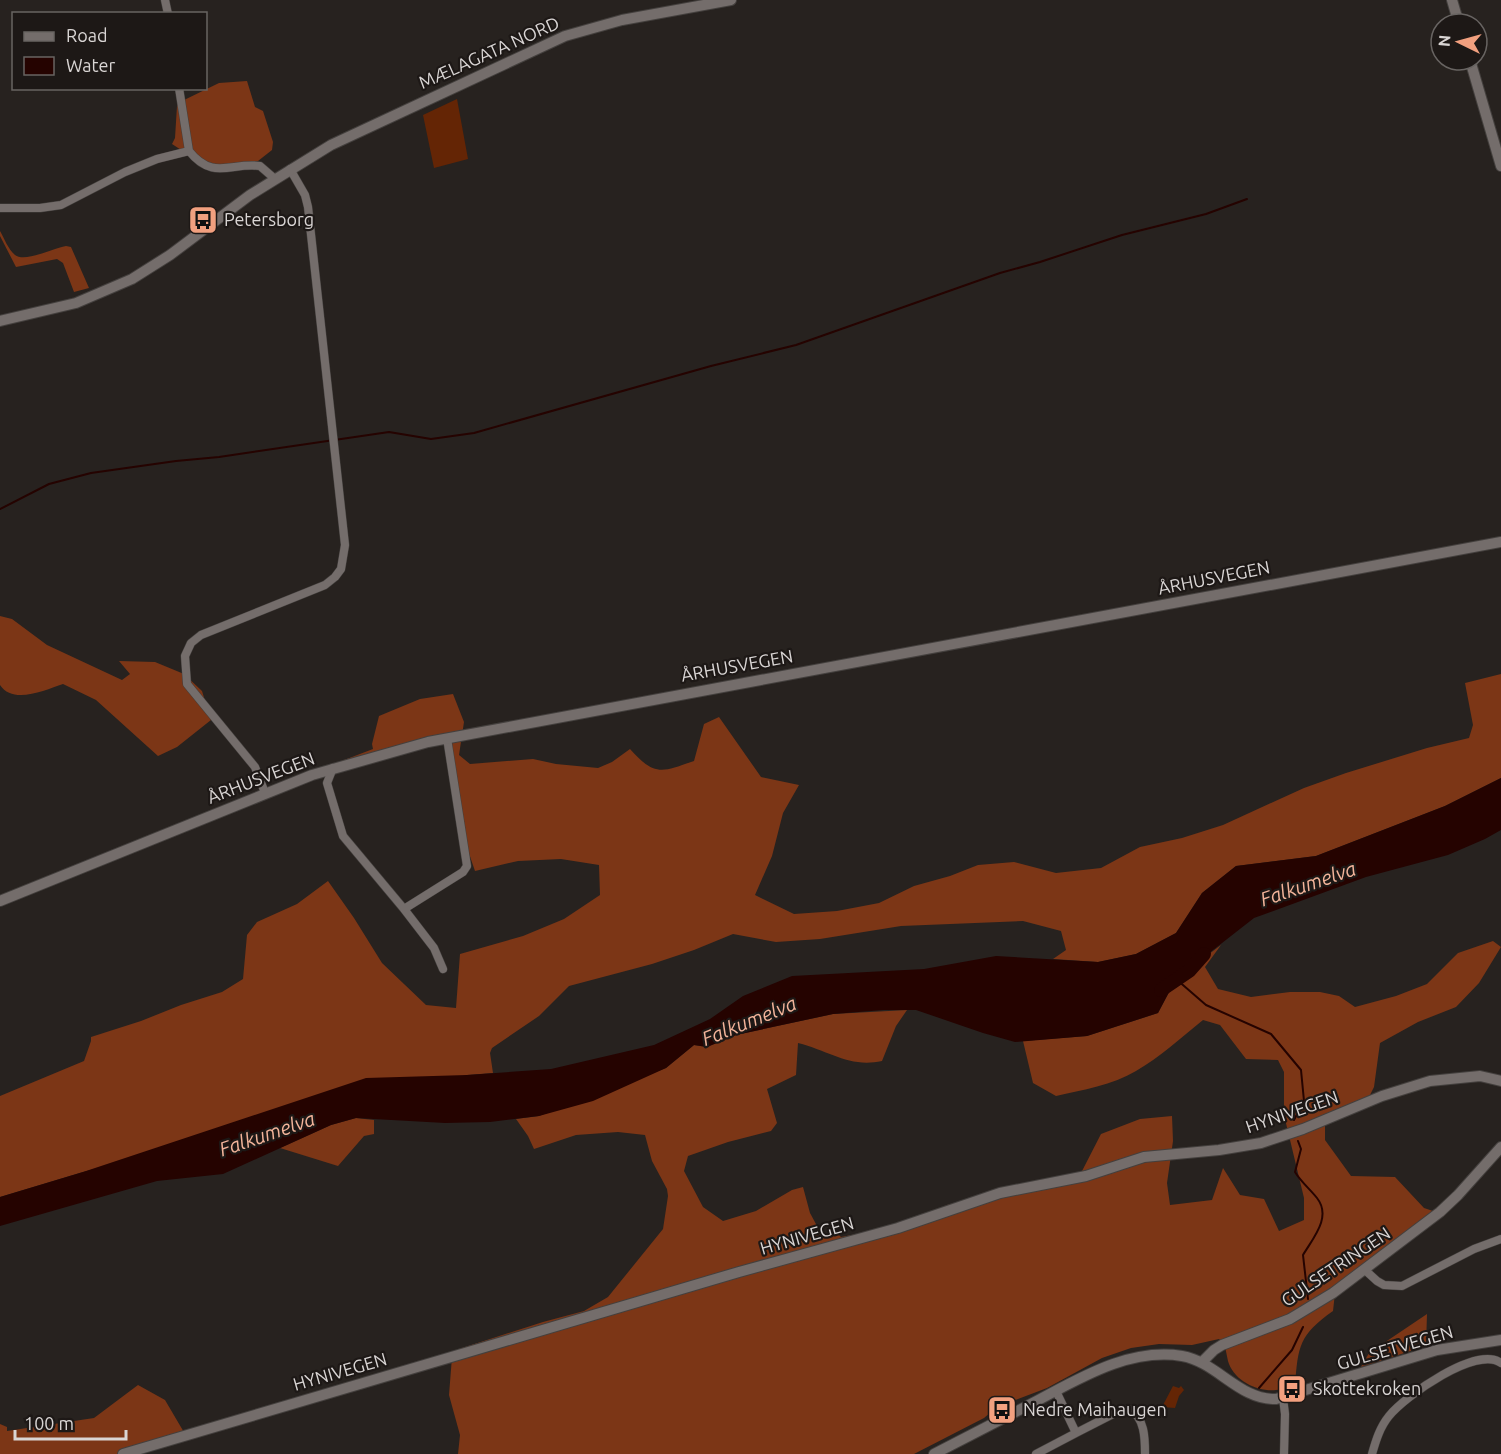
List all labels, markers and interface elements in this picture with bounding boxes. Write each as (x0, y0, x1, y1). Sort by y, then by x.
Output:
legend (12, 12, 207, 90)
street label: MÆLAGATA NORD (415, 12, 562, 92)
north arrow (1429, 12, 1489, 72)
text: Road (66, 25, 108, 45)
text: N (1435, 34, 1454, 47)
text: Water (66, 55, 116, 75)
bus stop icon: Petersborg (187, 204, 219, 236)
place label: Petersborg (224, 209, 314, 229)
street label: ÅRHUSVEGEN (1156, 556, 1271, 598)
street label: ÅRHUSVEGEN (679, 645, 794, 685)
street label: ÅRHUSVEGEN (204, 747, 317, 807)
water label: Falkumelva (1257, 856, 1359, 911)
water label: Falkumelva (698, 991, 800, 1050)
street label: HYNIVEGEN (1243, 1086, 1341, 1136)
water label: Falkumelva (216, 1106, 318, 1161)
street label: HYNIVEGEN (758, 1212, 856, 1258)
street label: GULSETRINGEN (1277, 1222, 1394, 1310)
street label: GULSETVEGEN (1334, 1321, 1455, 1373)
street label: HYNIVEGEN (291, 1348, 389, 1394)
bus stop icon: Skottekroken (1276, 1373, 1308, 1405)
place label: Skottekroken (1313, 1378, 1421, 1398)
bus stop icon: Nedre Maihaugen (986, 1394, 1018, 1426)
place label: Nedre Maihaugen (1023, 1399, 1167, 1419)
scale bar (15, 1403, 126, 1441)
text: 100 m (24, 1413, 74, 1433)

